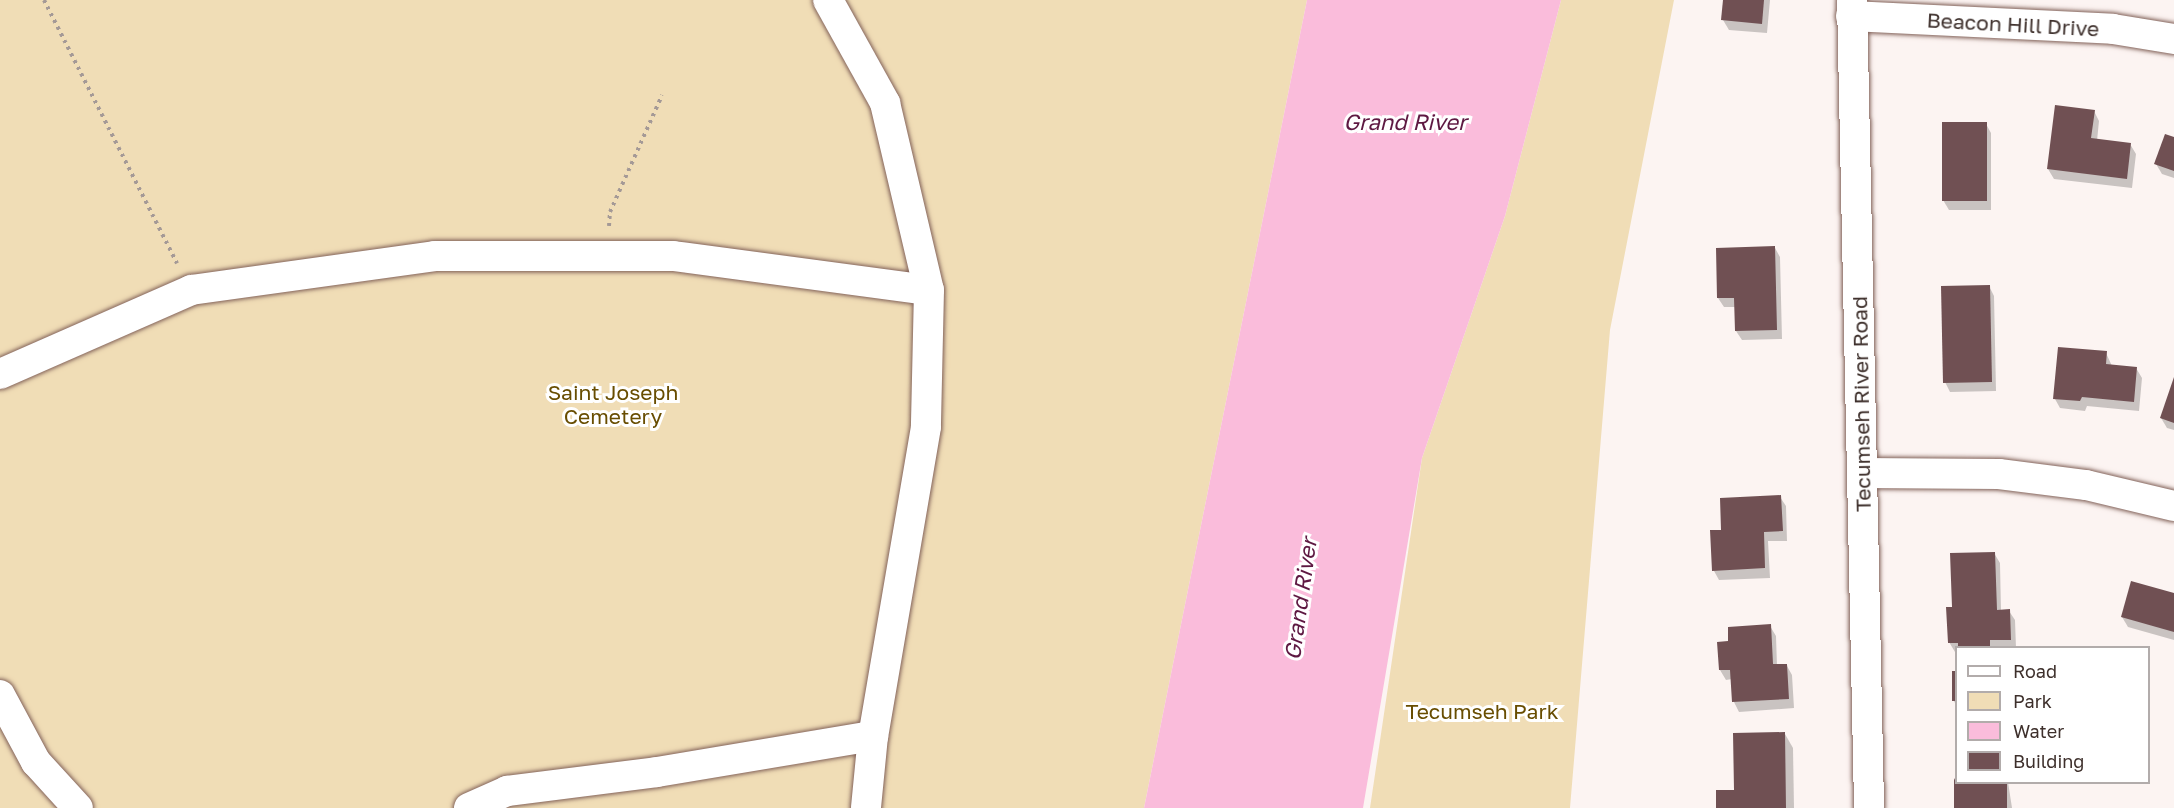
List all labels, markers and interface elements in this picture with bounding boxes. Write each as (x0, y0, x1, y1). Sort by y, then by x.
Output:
street label: Beacon Hill Drive (1926, 7, 2100, 41)
water label: Grand River (1344, 109, 1466, 135)
street label: Tecumseh River Road (1847, 296, 1875, 512)
park label: Saint Joseph Cemetery (548, 379, 678, 429)
water label: Grand River (1278, 536, 1322, 662)
legend (1955, 646, 2150, 784)
text: Road (2013, 660, 2057, 682)
text: Park (2013, 690, 2052, 712)
park label: Tecumseh Park (1406, 698, 1558, 724)
text: Water (2013, 720, 2064, 742)
text: Building (2013, 750, 2084, 772)

